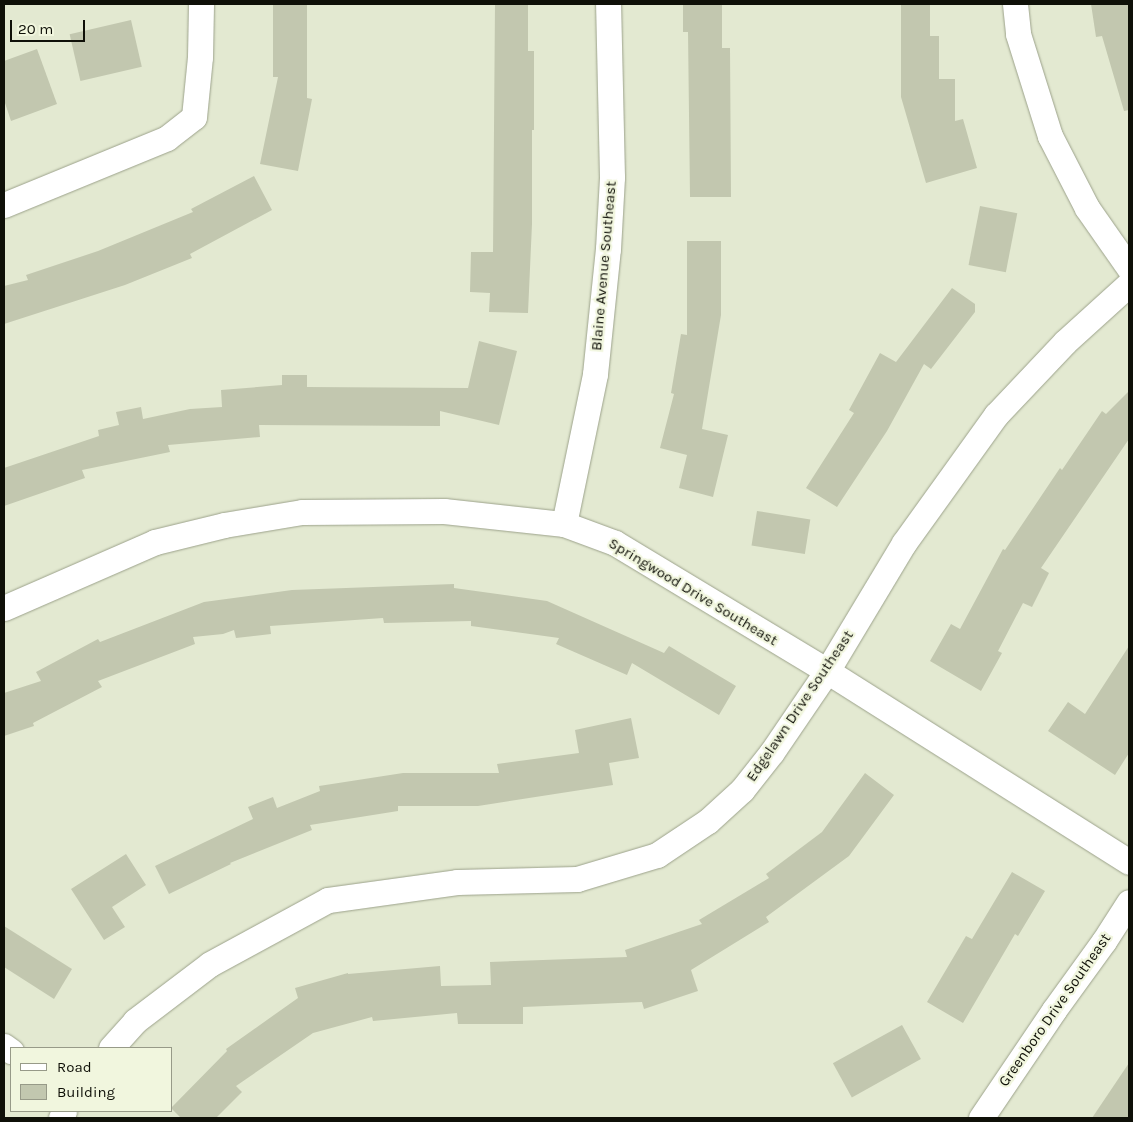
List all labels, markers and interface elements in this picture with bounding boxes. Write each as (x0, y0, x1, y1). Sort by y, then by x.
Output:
scale bar (12, 10, 88, 42)
text: 20 m (18, 20, 53, 38)
street label: Blaine Avenue Southeast (588, 181, 620, 351)
street label: Springwood Drive Southeast (605, 534, 781, 650)
street label: Edgelawn Drive Southeast (743, 627, 857, 785)
street label: Greenboro Drive Southeast (995, 930, 1115, 1090)
legend (10, 1047, 172, 1112)
text: Road (57, 1058, 92, 1076)
text: Building (57, 1083, 115, 1101)

